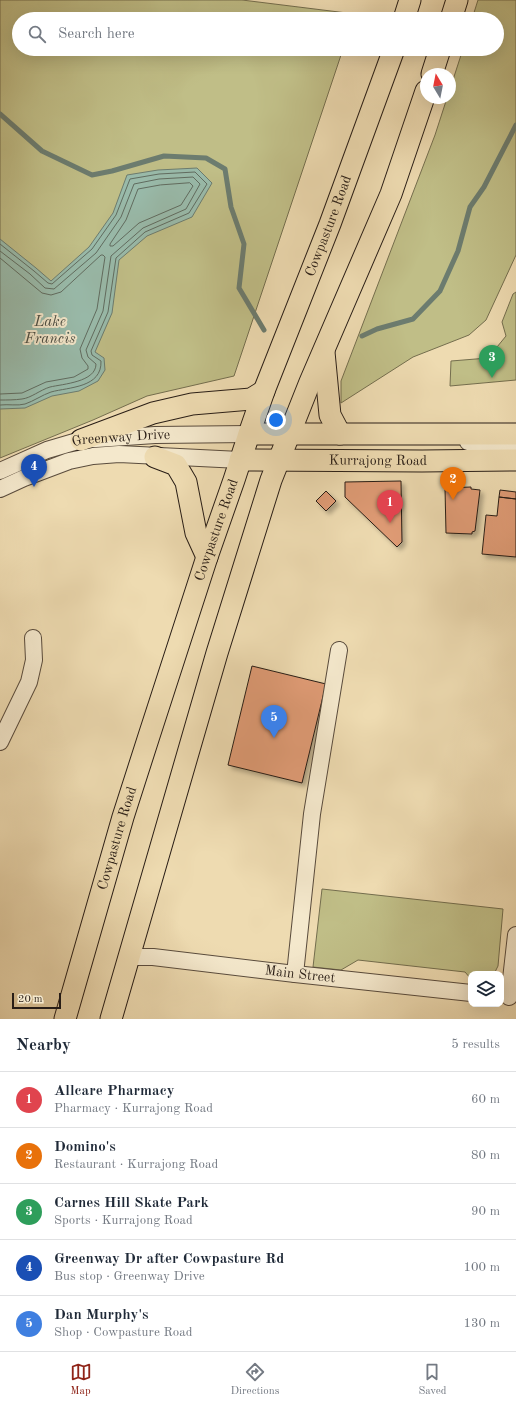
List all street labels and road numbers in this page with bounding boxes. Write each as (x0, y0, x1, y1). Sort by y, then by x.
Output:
street label: Cowpasture Road (303, 174, 354, 279)
street label: Greenway Drive (70, 428, 170, 449)
street label: Kurrajong Road (329, 453, 427, 468)
street label: Cowpasture Road (193, 477, 241, 583)
street label: Cowpasture Road (95, 785, 139, 892)
street label: Main Street (264, 963, 336, 985)

